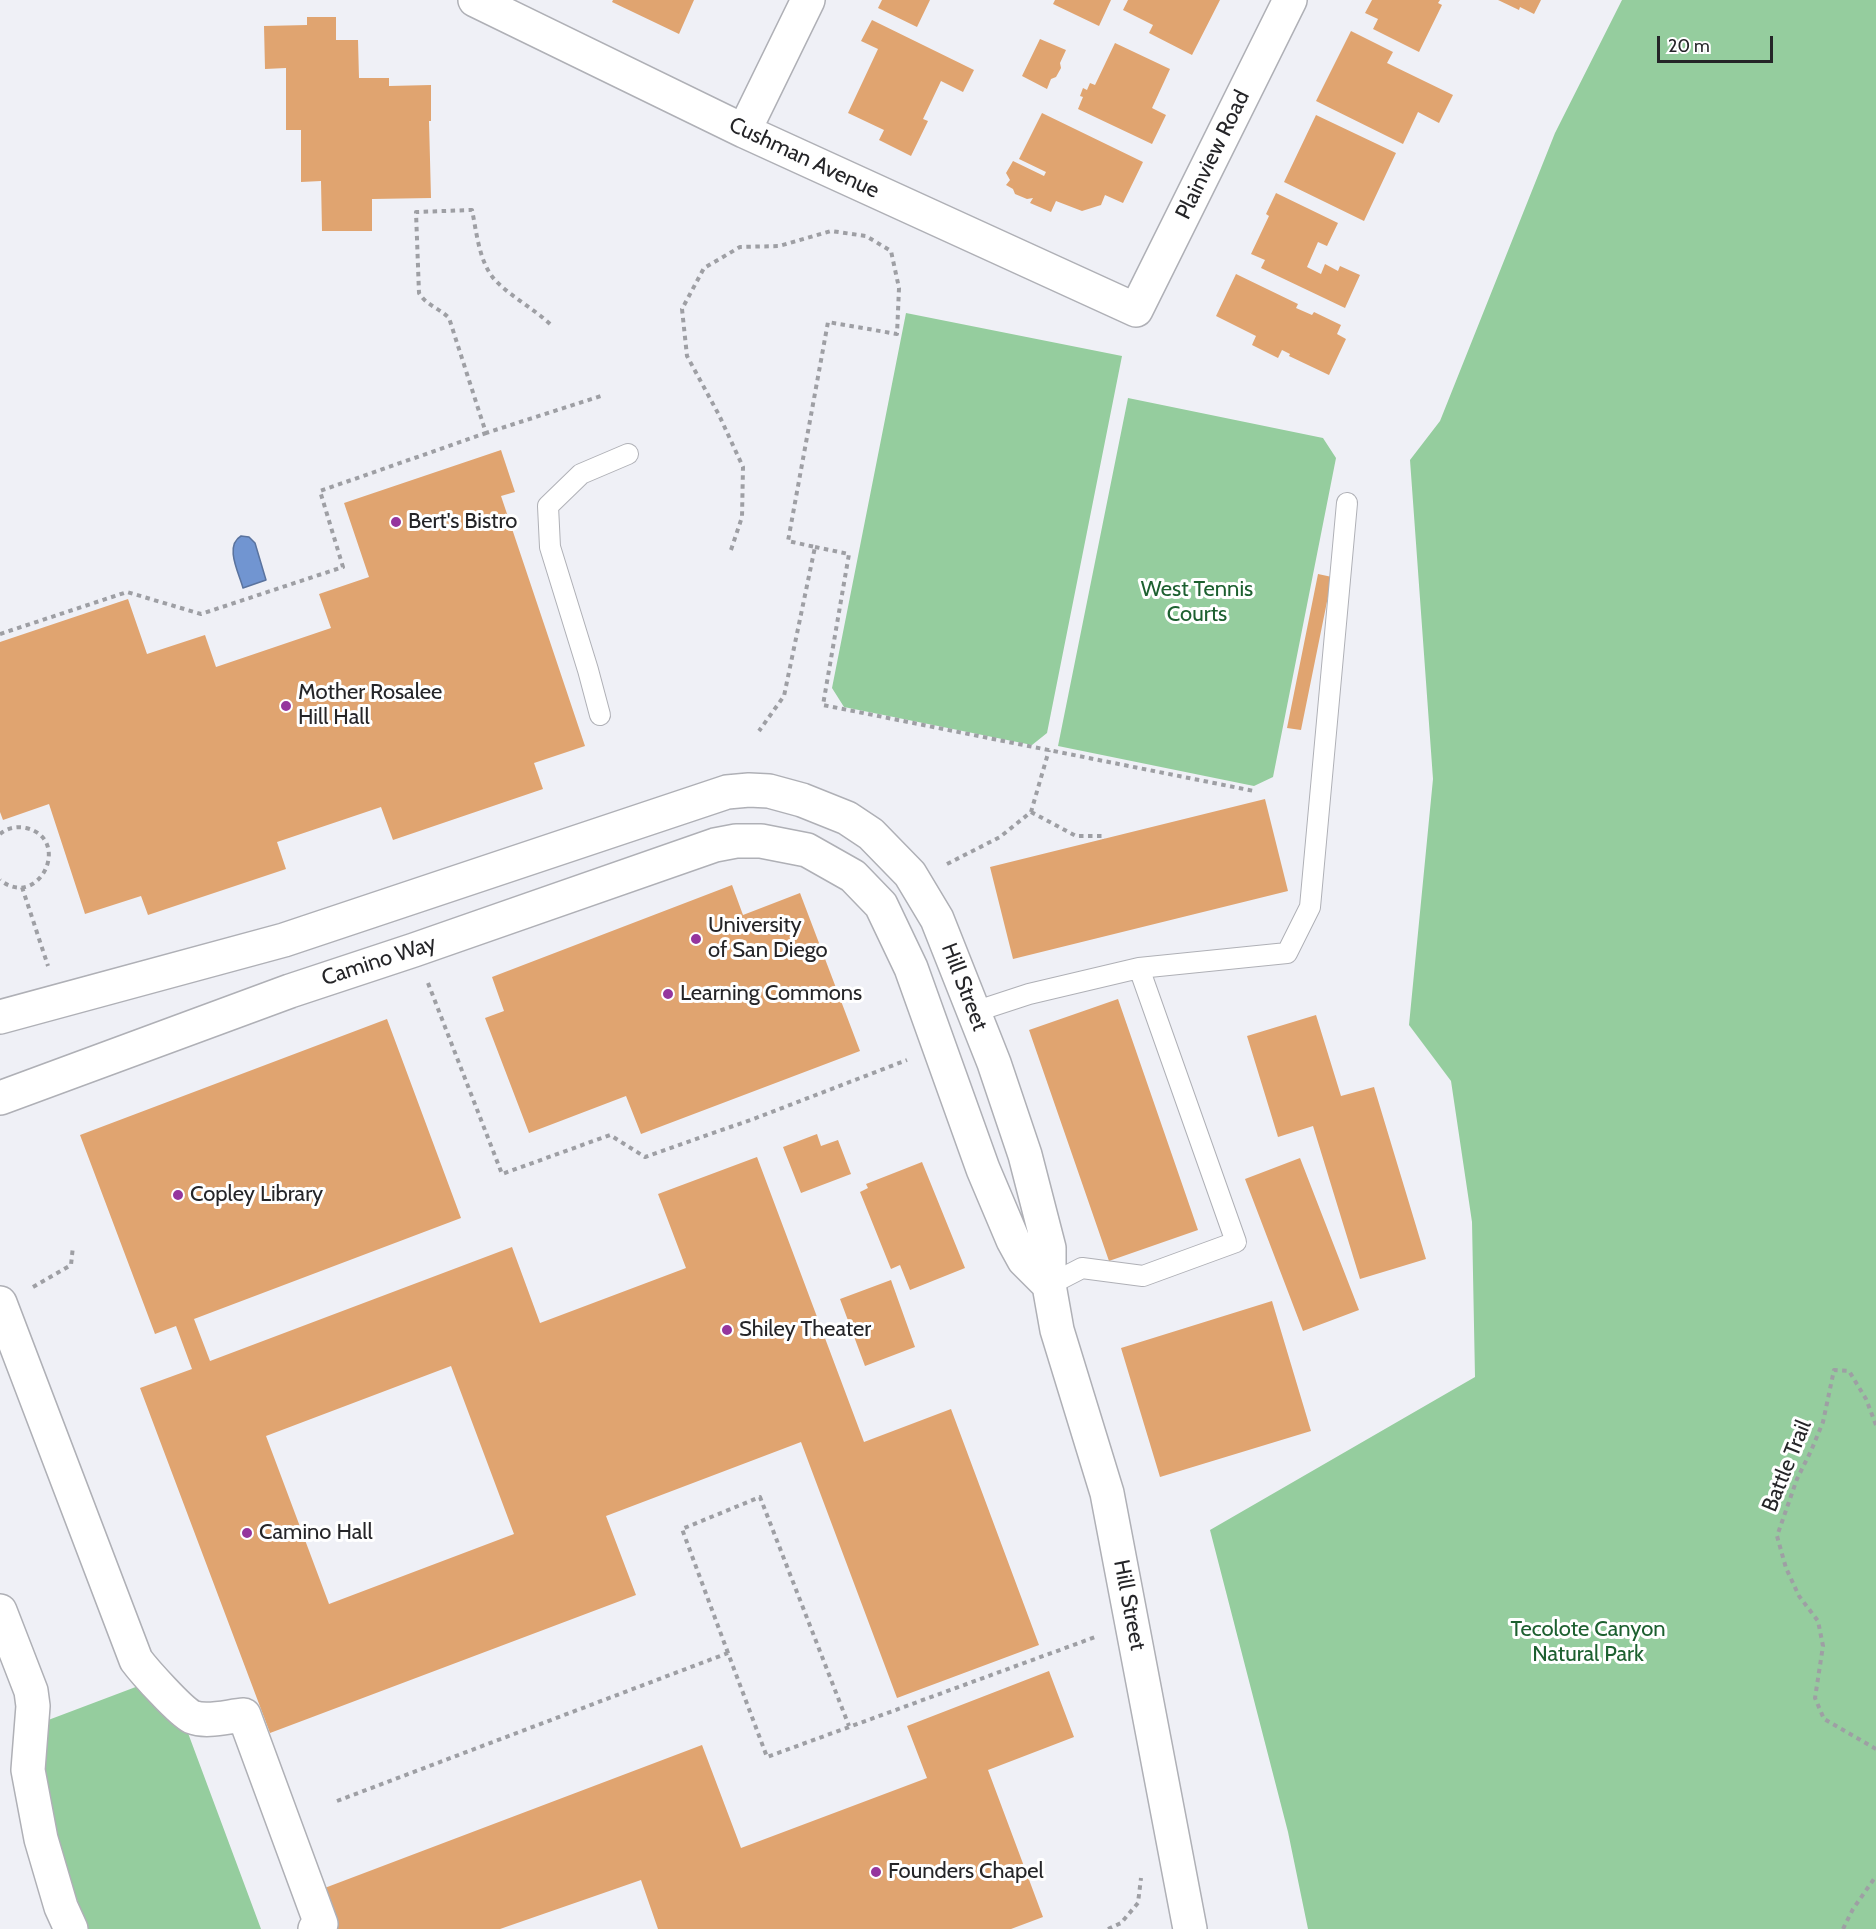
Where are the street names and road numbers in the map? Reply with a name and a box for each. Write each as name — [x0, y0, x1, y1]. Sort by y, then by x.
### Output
street label: Plainview Road — [1170, 86, 1256, 224]
street label: Cushman Avenue — [725, 112, 883, 204]
street label: Camino Way — [319, 930, 439, 992]
street label: Hill Street — [935, 939, 993, 1035]
street label: Battle Trail — [1757, 1416, 1817, 1516]
street label: Hill Street — [1107, 1557, 1151, 1653]

